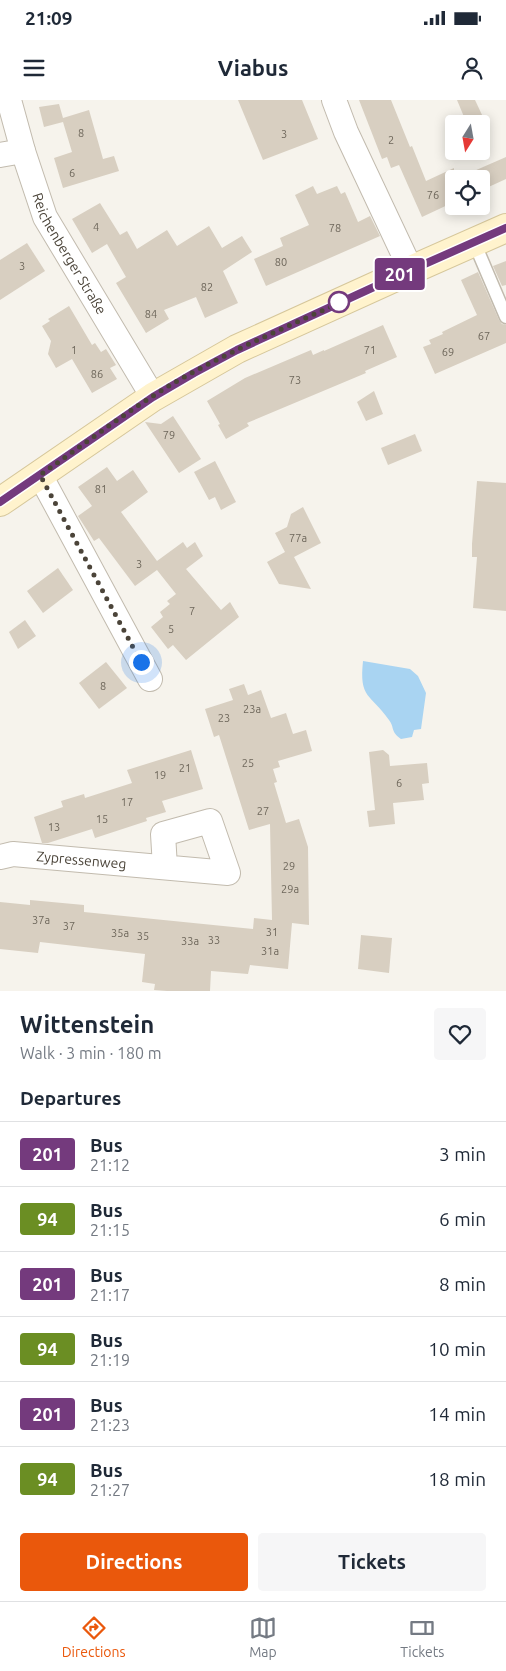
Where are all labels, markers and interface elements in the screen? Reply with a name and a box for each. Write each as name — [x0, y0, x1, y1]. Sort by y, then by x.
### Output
text: 21:09 — [25, 7, 73, 29]
icon: menu — [20, 54, 48, 82]
icon: person — [458, 54, 486, 82]
text: Viabus — [218, 55, 288, 80]
north arrow — [445, 115, 490, 160]
map controls — [445, 115, 490, 215]
house number: 8 — [78, 127, 84, 139]
house number: 3 — [281, 128, 287, 140]
house number: 2 — [388, 134, 394, 146]
house number: 6 — [69, 167, 75, 179]
button: locate — [445, 170, 490, 215]
house number: 76 — [427, 189, 439, 201]
street label: Reichenberger Straße — [29, 191, 110, 317]
house number: 4 — [93, 221, 99, 233]
house number: 78 — [329, 222, 341, 234]
house number: 80 — [275, 256, 287, 268]
line badge: 201 — [371, 258, 429, 290]
house number: 3 — [19, 260, 25, 272]
text: 201 — [385, 264, 415, 284]
house number: 82 — [201, 281, 213, 293]
unlabelled marker — [328, 291, 350, 313]
house number: 84 — [145, 308, 157, 320]
house number: 67 — [478, 330, 490, 342]
house number: 1 — [71, 344, 77, 356]
house number: 71 — [364, 344, 376, 356]
house number: 69 — [442, 346, 454, 358]
house number: 86 — [91, 368, 103, 380]
house number: 73 — [289, 374, 301, 386]
house number: 79 — [163, 429, 175, 441]
house number: 81 — [95, 483, 107, 495]
house number: 77a — [289, 532, 307, 544]
house number: 3 — [136, 558, 142, 570]
house number: 7 — [189, 605, 195, 617]
house number: 5 — [168, 623, 174, 635]
your location — [129, 650, 154, 675]
house number: 8 — [100, 680, 106, 692]
house number: 23a — [243, 703, 261, 715]
house number: 23 — [218, 712, 230, 724]
house number: 25 — [242, 757, 254, 769]
house number: 21 — [179, 762, 191, 774]
house number: 19 — [154, 769, 166, 781]
house number: 6 — [396, 777, 402, 789]
house number: 17 — [121, 796, 133, 808]
house number: 27 — [257, 805, 269, 817]
house number: 15 — [96, 813, 108, 825]
house number: 13 — [48, 821, 60, 833]
street label: Zypressenweg — [36, 848, 127, 872]
house number: 29 — [283, 860, 295, 872]
house number: 29a — [281, 883, 299, 895]
house number: 37a — [32, 914, 50, 926]
house number: 37 — [63, 920, 75, 932]
house number: 31 — [266, 926, 278, 938]
house number: 35a — [111, 927, 129, 939]
house number: 35 — [137, 930, 149, 942]
house number: 33 — [208, 934, 220, 946]
house number: 33a — [181, 935, 199, 947]
house number: 31a — [261, 945, 279, 957]
button: heart — [434, 1008, 486, 1060]
text: Wittenstein — [20, 1011, 154, 1038]
text: Walk · 3 min · 180 m — [20, 1044, 162, 1062]
text: Departures — [20, 1087, 121, 1109]
text: Bus — [90, 1134, 123, 1156]
text: 3 min — [439, 1143, 486, 1165]
text: 201 — [32, 1144, 63, 1164]
text: 21:12 — [90, 1156, 130, 1174]
text: Bus — [90, 1199, 123, 1221]
text: 6 min — [439, 1208, 486, 1230]
text: 94 — [37, 1209, 58, 1229]
text: 21:15 — [90, 1221, 130, 1239]
text: Bus — [90, 1264, 123, 1286]
text: 8 min — [439, 1273, 486, 1295]
text: 201 — [32, 1274, 63, 1294]
text: 21:17 — [90, 1286, 130, 1304]
text: Bus — [90, 1329, 123, 1351]
text: 10 min — [428, 1338, 486, 1360]
text: 94 — [37, 1339, 58, 1359]
text: 21:19 — [90, 1351, 130, 1369]
text: Bus — [90, 1394, 123, 1416]
text: 14 min — [428, 1403, 486, 1425]
text: 201 — [32, 1404, 63, 1424]
text: 21:23 — [90, 1416, 130, 1434]
text: Bus — [90, 1459, 123, 1481]
text: 18 min — [428, 1468, 486, 1490]
text: 94 — [37, 1469, 58, 1489]
text: 21:27 — [90, 1481, 130, 1499]
button: Directions — [20, 1533, 248, 1591]
button: Tickets — [258, 1533, 486, 1591]
tab: Directions — [62, 1614, 126, 1660]
tab: Map — [249, 1614, 277, 1660]
tab: Tickets — [400, 1614, 444, 1660]

